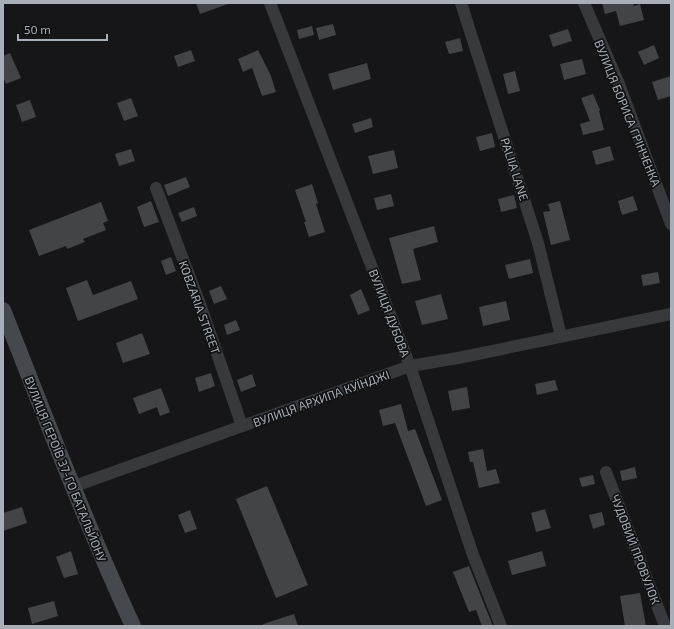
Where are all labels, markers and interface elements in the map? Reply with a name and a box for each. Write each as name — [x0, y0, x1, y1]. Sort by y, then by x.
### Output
scale bar — [18, 16, 107, 42]
text: 50 m — [24, 22, 51, 36]
street label: ВУЛИЦЯ БОРИСА ГРІНЧЕНКА — [592, 38, 664, 189]
street label: PALIIA LANE — [498, 136, 532, 202]
street label: KOBZARIA STREET — [177, 258, 223, 356]
street label: ВУЛИЦЯ ДУБОВА — [367, 267, 413, 360]
street label: ВУЛИЦЯ АРХИПА КУЇНДЖІ — [251, 367, 391, 429]
street label: ВУЛИЦЯ ГЕРОЇВ 37-ГО БАТАЛЬЙОНУ — [22, 374, 110, 564]
street label: ЧУДОВИЙ ПРОВУЛОК — [609, 492, 663, 606]

